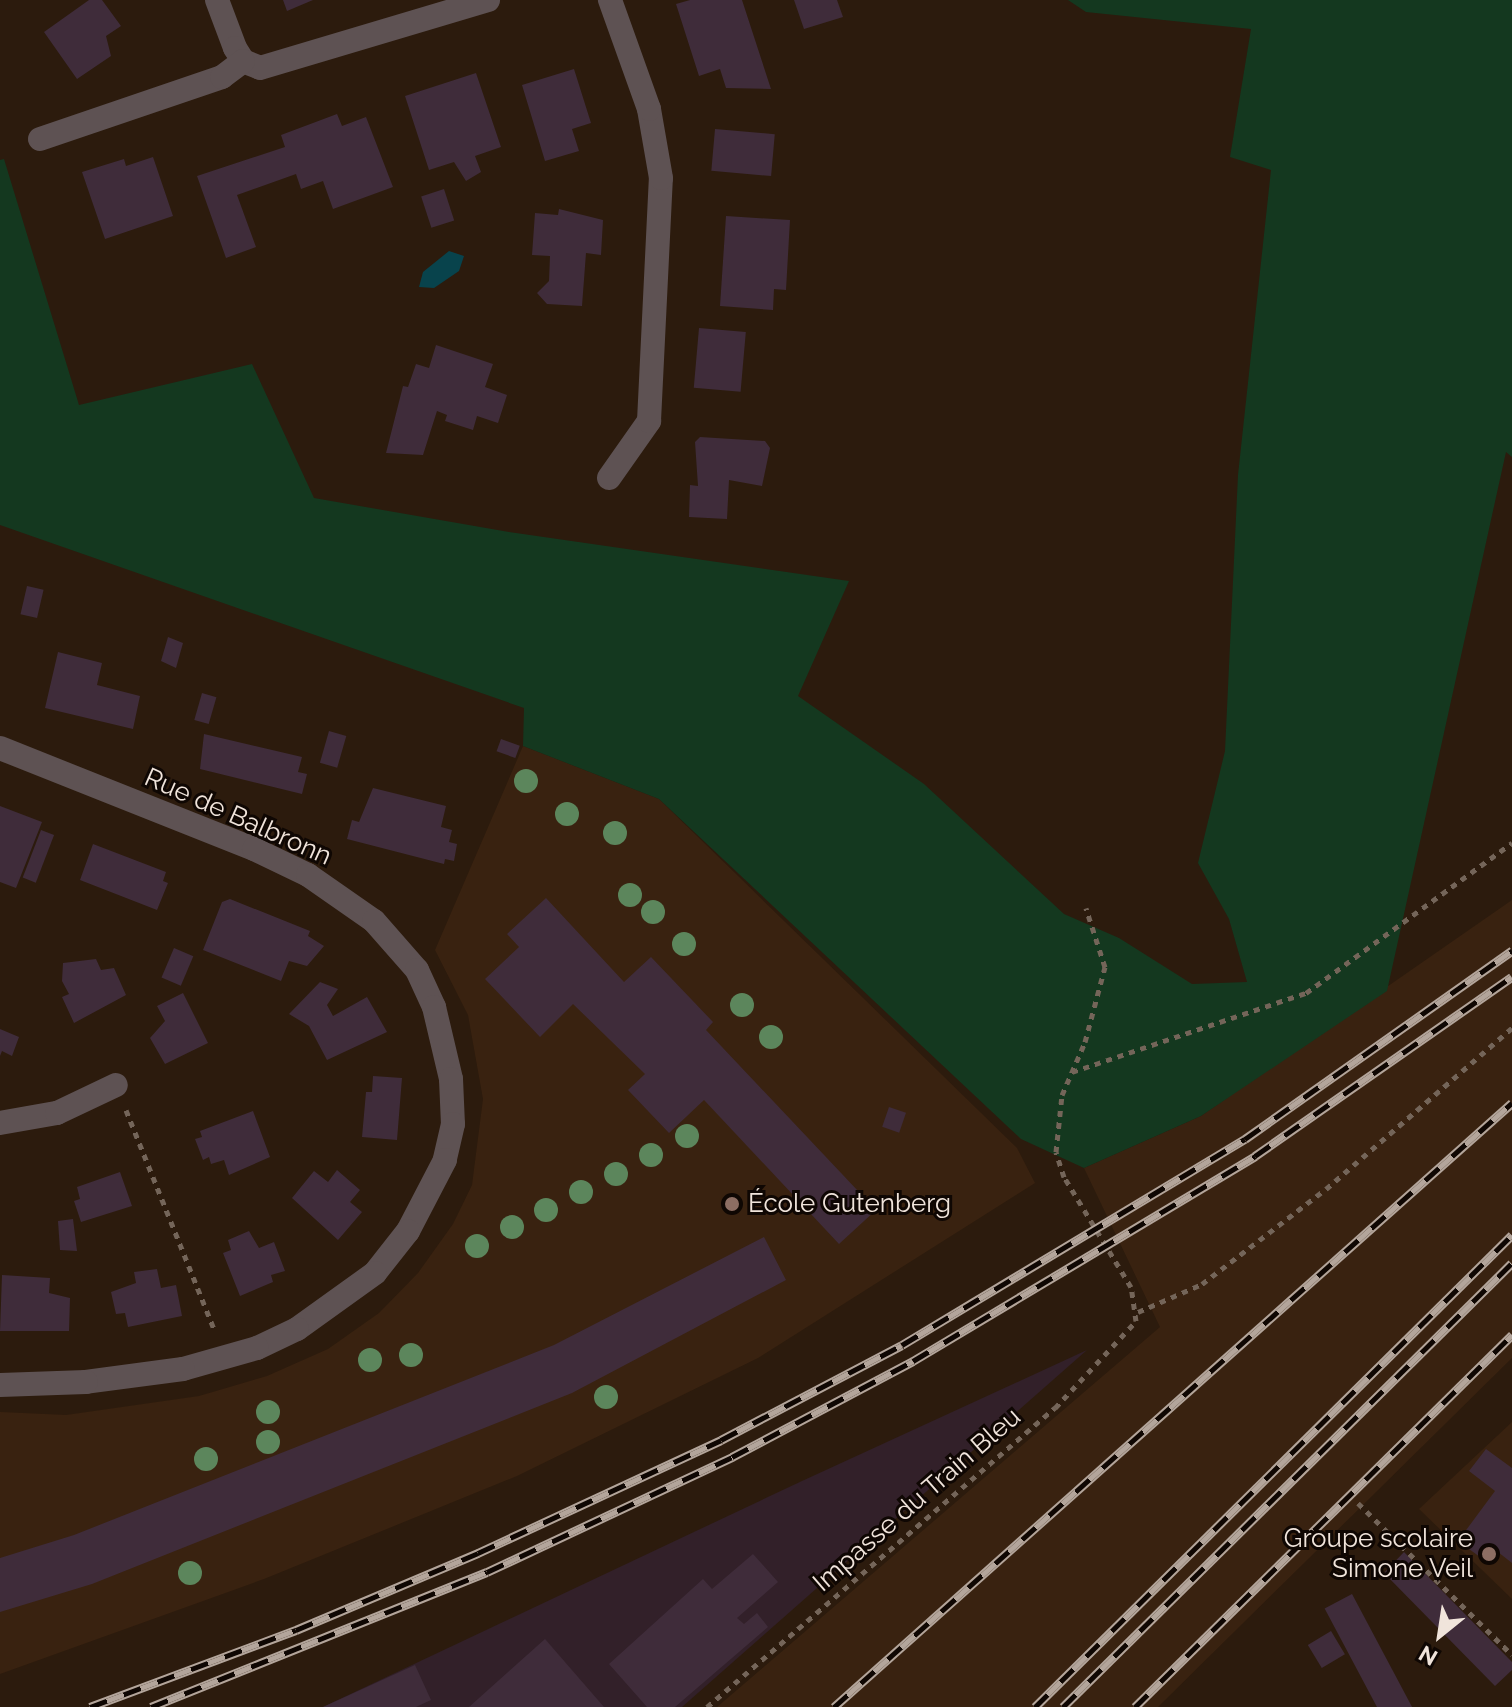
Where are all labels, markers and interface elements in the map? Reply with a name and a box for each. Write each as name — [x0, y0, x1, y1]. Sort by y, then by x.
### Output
street label: Rue de Balbronn — [140, 762, 336, 872]
place label: École Gutenberg — [748, 1188, 951, 1220]
marker: École Gutenberg — [723, 1195, 741, 1213]
street label: Impasse du Train Bleu — [807, 1401, 1027, 1599]
place label: Groupe scolaire Simone Veil — [1284, 1523, 1473, 1584]
marker: Groupe scolaire Simone Veil — [1480, 1545, 1498, 1563]
north arrow — [1400, 1595, 1480, 1675]
text: N — [1414, 1640, 1442, 1671]

